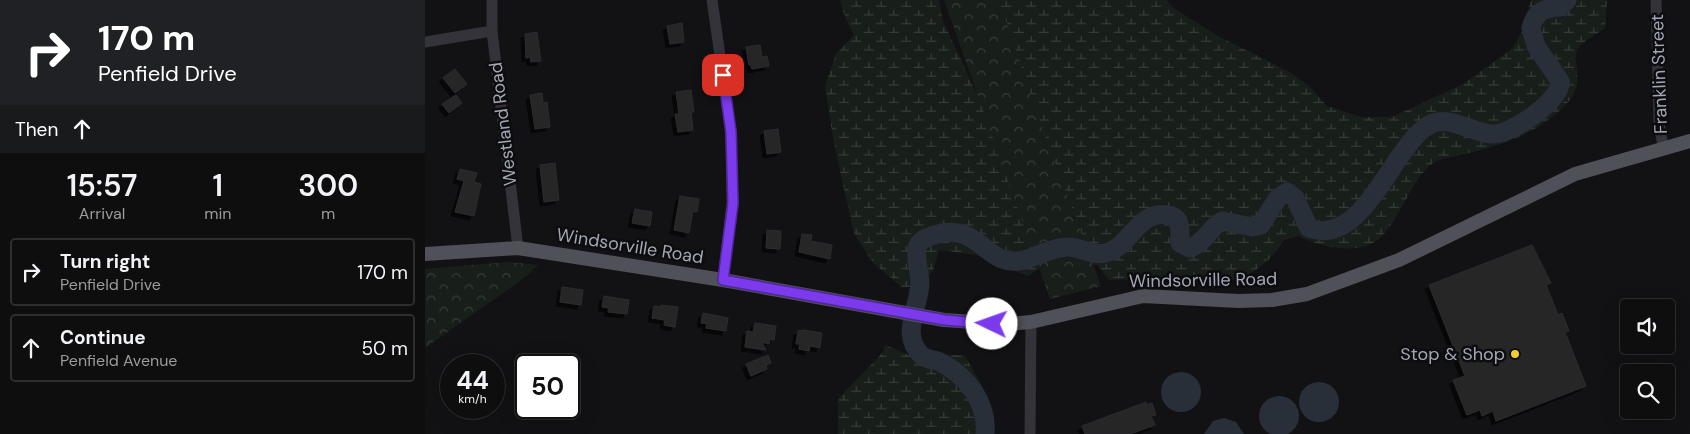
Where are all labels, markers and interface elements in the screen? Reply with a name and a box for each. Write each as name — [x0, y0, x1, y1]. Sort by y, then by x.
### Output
street label: Franklin Street — [1645, 14, 1673, 134]
text: 170 m — [98, 15, 195, 61]
icon: right — [15, 20, 80, 85]
pin — [702, 54, 744, 96]
text: Penfield Drive — [98, 59, 237, 88]
street label: Westland Road — [484, 61, 522, 187]
icon: arrive — [709, 61, 737, 89]
icon: ahead — [68, 115, 96, 143]
text: Then — [15, 117, 58, 142]
text: 15:57 — [67, 166, 137, 205]
text: 1 — [213, 166, 223, 205]
text: 300 — [298, 166, 358, 205]
text: Arrival — [79, 203, 125, 224]
text: min — [204, 203, 231, 224]
text: m — [321, 203, 335, 224]
street label: Windsorville Road — [555, 223, 705, 269]
text: Turn right — [60, 249, 150, 274]
icon: right — [17, 258, 45, 286]
text: 170 m — [357, 260, 408, 285]
street label: Windsorville Road — [1129, 267, 1277, 293]
text: Penfield Drive — [60, 274, 161, 295]
position arrow — [965, 297, 1017, 349]
map controls — [1620, 299, 1675, 419]
button: sound — [1620, 299, 1675, 354]
text: Continue — [60, 325, 146, 350]
icon: ahead — [17, 334, 45, 362]
text: 50 m — [361, 336, 408, 361]
place label: Stop & Shop — [1400, 342, 1505, 366]
marker: Stop & Shop — [1509, 348, 1521, 360]
text: Penfield Avenue — [60, 350, 177, 371]
speed limit sign: 50 — [515, 354, 580, 419]
text: 44 — [456, 364, 489, 397]
button: search — [1620, 364, 1675, 419]
text: km/h — [458, 391, 487, 407]

